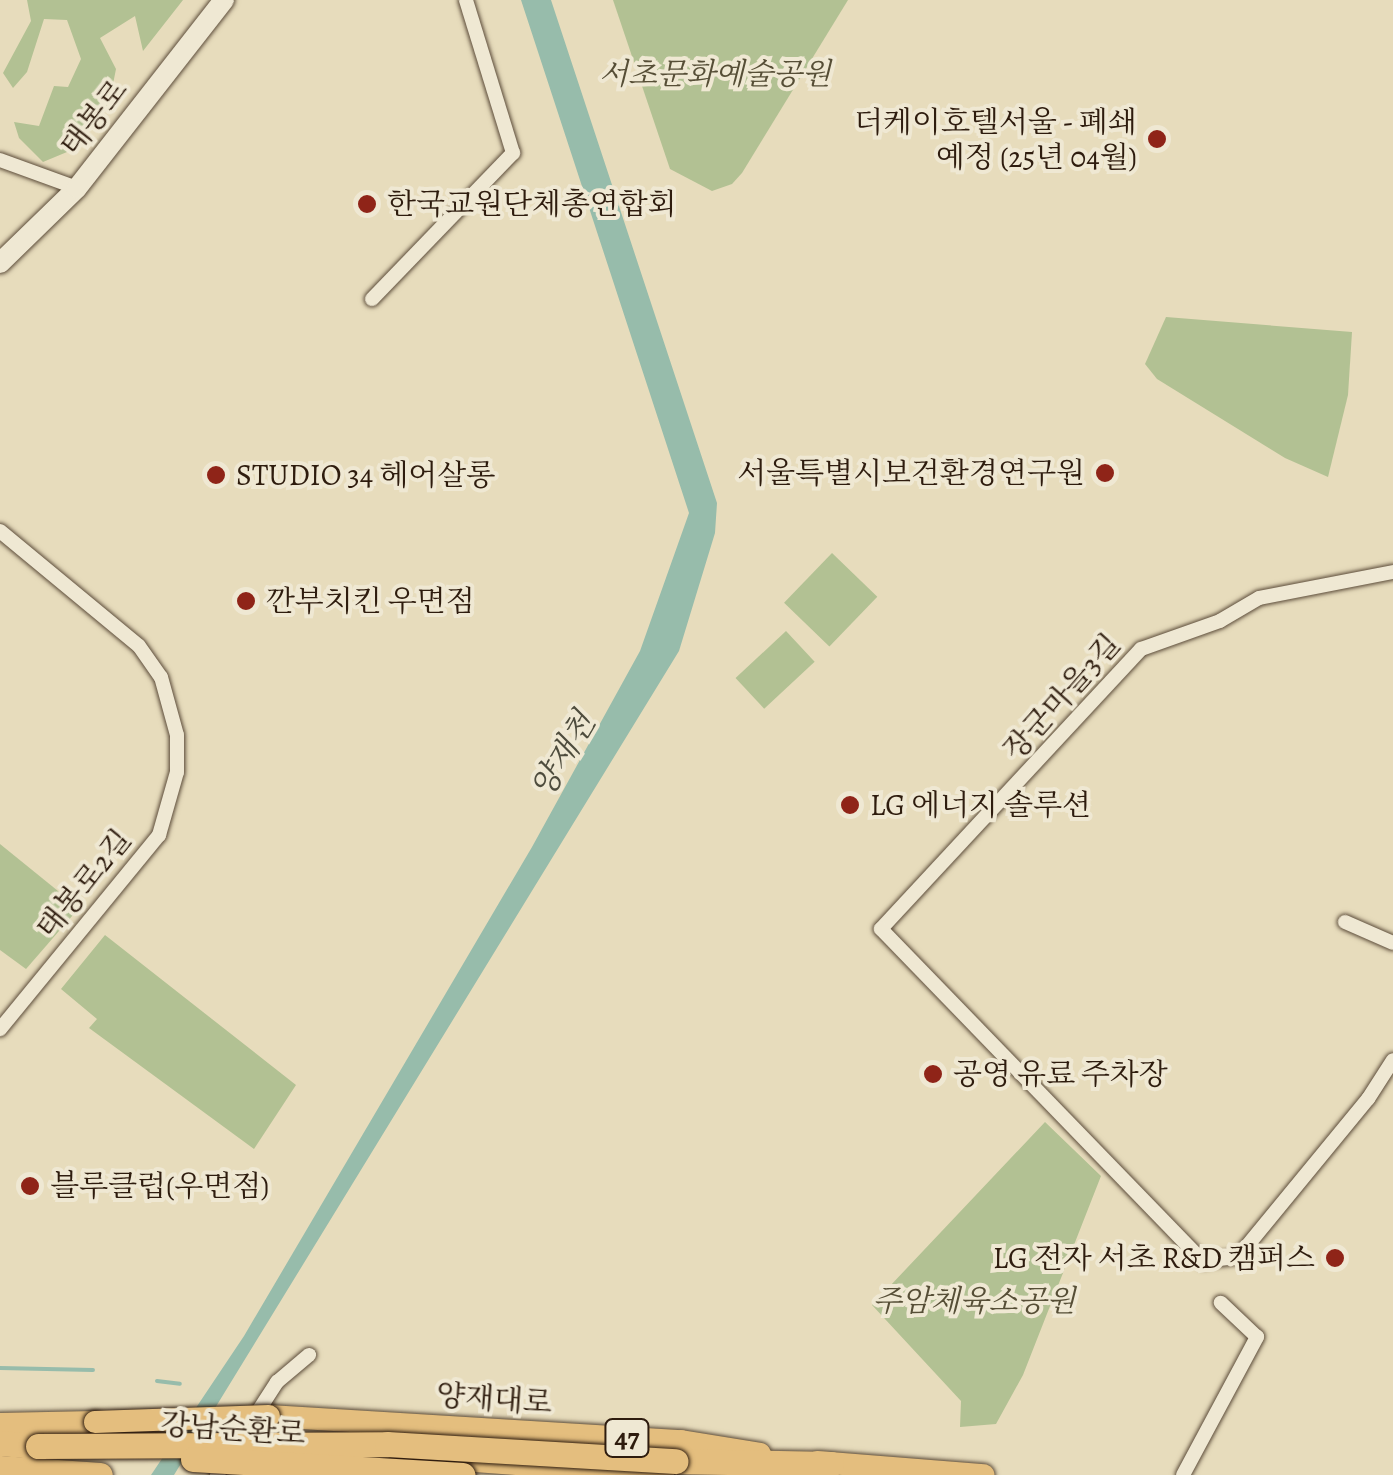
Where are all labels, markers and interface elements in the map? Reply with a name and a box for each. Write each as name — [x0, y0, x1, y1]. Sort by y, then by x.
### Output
park label: 서초문화예술공원 — [599, 56, 831, 92]
street label: 태봉로 — [53, 73, 135, 163]
place label: 더케이호텔서울 - 폐쇄 예정 (25년 04월) — [853, 104, 1137, 174]
marker: 더케이호텔서울 - 폐쇄 예정 (25년 04월) — [1146, 128, 1168, 150]
place label: 한국교원단체총연합회 — [387, 186, 677, 222]
marker: 한국교원단체총연합회 — [356, 193, 378, 215]
place label: 서울특별시보건환경연구원 — [737, 455, 1085, 491]
place label: STUDIO 34 헤어살롱 — [236, 457, 495, 493]
marker: 서울특별시보건환경연구원 — [1094, 462, 1116, 484]
marker: STUDIO 34 헤어살롱 — [205, 464, 227, 486]
place label: 깐부치킨 우면점 — [266, 583, 475, 619]
marker: 깐부치킨 우면점 — [235, 590, 257, 612]
street label: 장군마을3길 — [996, 626, 1128, 768]
water label: 양재천 — [523, 705, 603, 805]
place label: LG 에너지 솔루션 — [870, 787, 1091, 823]
marker: LG 에너지 솔루션 — [839, 794, 861, 816]
street label: 태봉로2길 — [29, 822, 139, 946]
place label: 공영 유료 주차장 — [953, 1056, 1168, 1092]
marker: 공영 유료 주차장 — [922, 1063, 944, 1085]
place label: 블루클럽(우면점) — [50, 1168, 269, 1204]
marker: 블루클럽(우면점) — [19, 1175, 41, 1197]
place label: LG 전자 서초 R&D 캠퍼스 — [993, 1240, 1315, 1276]
marker: LG 전자 서초 R&D 캠퍼스 — [1324, 1247, 1346, 1269]
park label: 주암체육소공원 — [873, 1283, 1075, 1319]
street label: 양재대로 — [435, 1377, 553, 1421]
street label: 강남순환로 — [159, 1406, 307, 1452]
road number: 47 — [602, 1415, 652, 1461]

